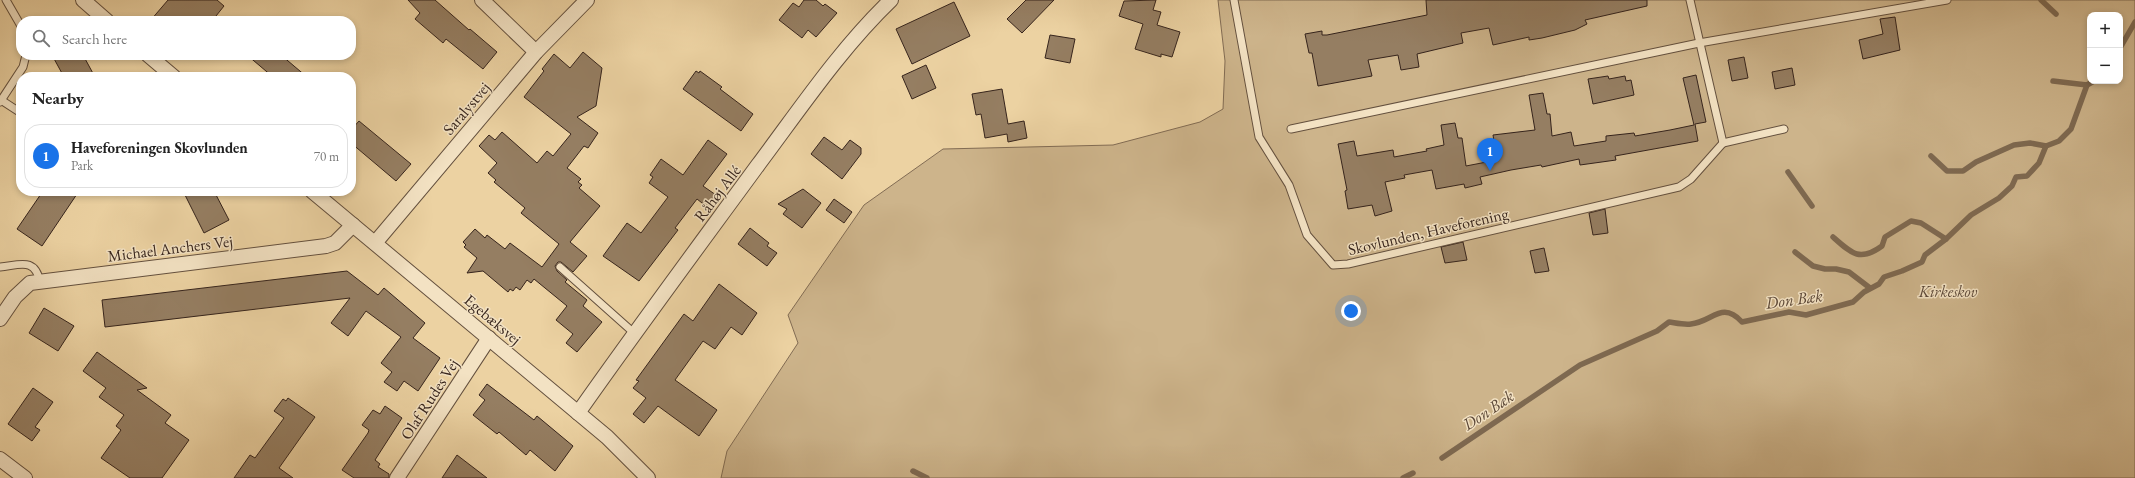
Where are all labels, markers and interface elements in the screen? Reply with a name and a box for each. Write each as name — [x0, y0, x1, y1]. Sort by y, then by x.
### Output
map controls — [2087, 12, 2123, 84]
button: + — [2087, 12, 2123, 48]
search box — [16, 16, 356, 60]
icon: search — [30, 27, 52, 49]
text: Search here — [62, 29, 127, 48]
button: − — [2087, 48, 2123, 84]
street label: Saralystvej — [438, 77, 495, 139]
text: Nearby — [32, 87, 84, 109]
text: Haveforeningen Skovlunden — [71, 138, 248, 157]
pin: 1 — [1477, 138, 1503, 171]
text: 1 — [43, 148, 49, 165]
text: 70 m — [314, 148, 339, 165]
text: Park — [71, 157, 93, 174]
street label: Råhøj Allé — [689, 161, 746, 226]
street label: Skovlunden, Haveforening — [1346, 203, 1511, 260]
street label: Michael Anchers Vej — [106, 230, 234, 267]
park label: Kirkeskov — [1918, 281, 1978, 302]
water label: Don Bæk — [1763, 284, 1824, 314]
street label: Egebæksvej — [460, 289, 526, 349]
your location — [1341, 301, 1361, 321]
street label: Olaf Rudes Vej — [395, 355, 463, 444]
water label: Don Bæk — [1457, 385, 1518, 436]

